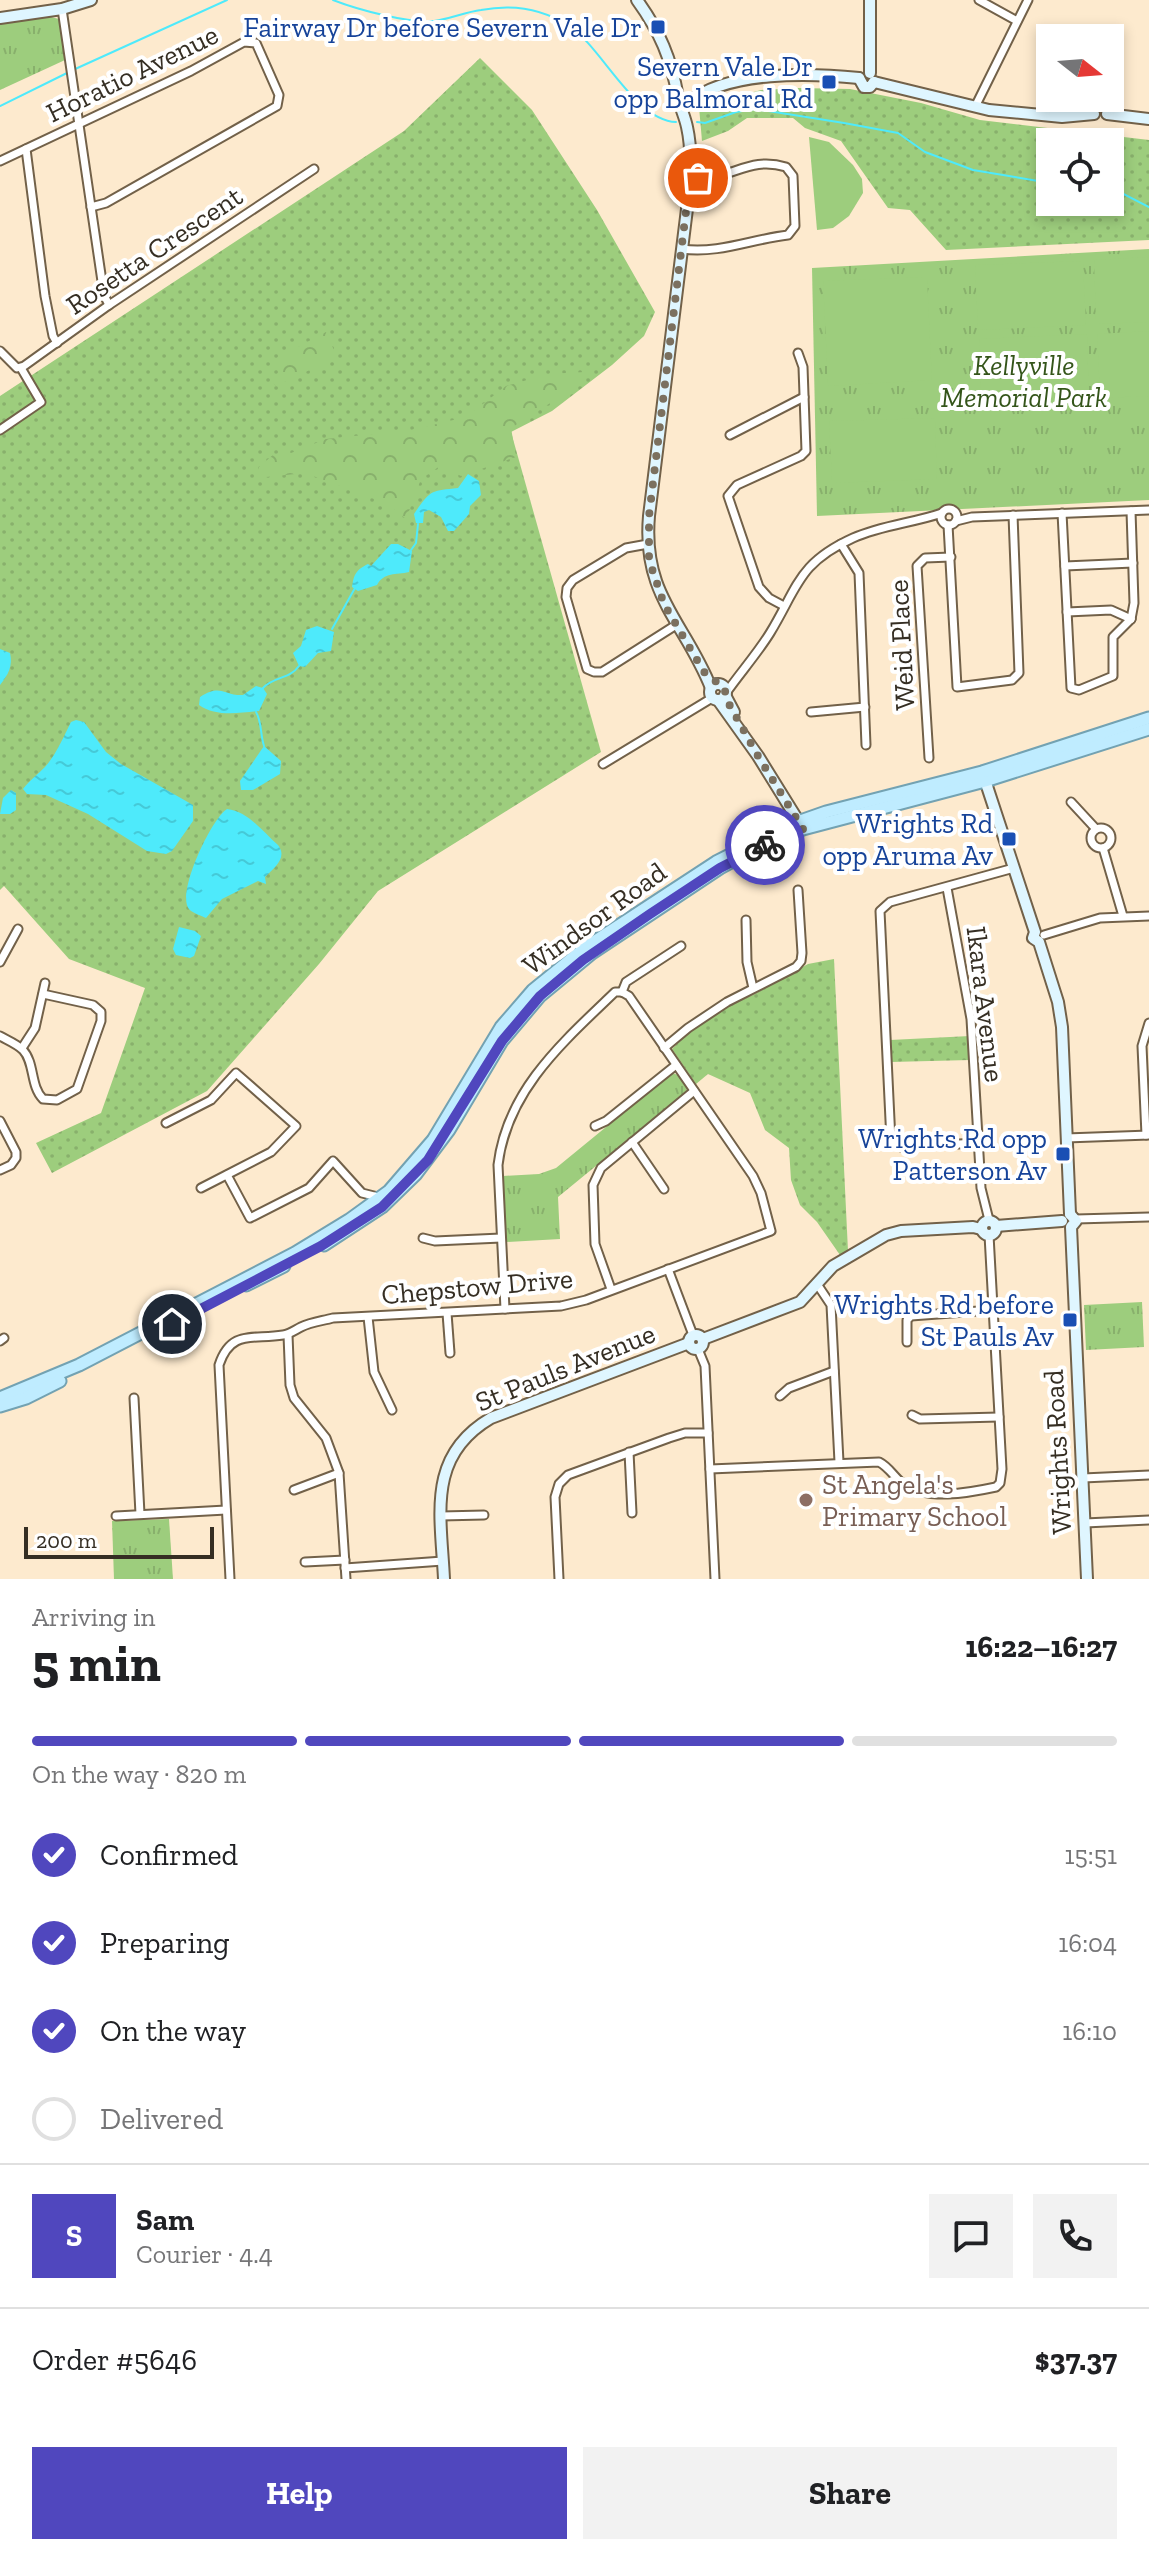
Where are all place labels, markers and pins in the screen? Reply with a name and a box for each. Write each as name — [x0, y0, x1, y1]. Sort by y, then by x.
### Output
place label: Fairway Dr before Severn Vale Dr — [243, 11, 642, 44]
marker: Fairway Dr before Severn Vale Dr — [649, 18, 667, 36]
place label: Severn Vale Dr opp Balmoral Rd — [614, 50, 813, 115]
marker: Severn Vale Dr opp Balmoral Rd — [820, 73, 838, 91]
pin — [664, 144, 732, 212]
place label: Wrights Rd opp Aruma Av — [822, 807, 993, 872]
marker: Wrights Rd opp Aruma Av — [1000, 830, 1018, 848]
place label: Wrights Rd opp Patterson Av — [858, 1122, 1047, 1187]
marker: Wrights Rd opp Patterson Av — [1054, 1145, 1072, 1163]
place label: Wrights Rd before St Pauls Av — [834, 1288, 1054, 1353]
pin — [138, 1290, 206, 1358]
marker: Wrights Rd before St Pauls Av — [1061, 1311, 1079, 1329]
place label: St Angela's Primary School — [822, 1468, 1007, 1533]
marker: St Angela's Primary School — [797, 1491, 815, 1509]

